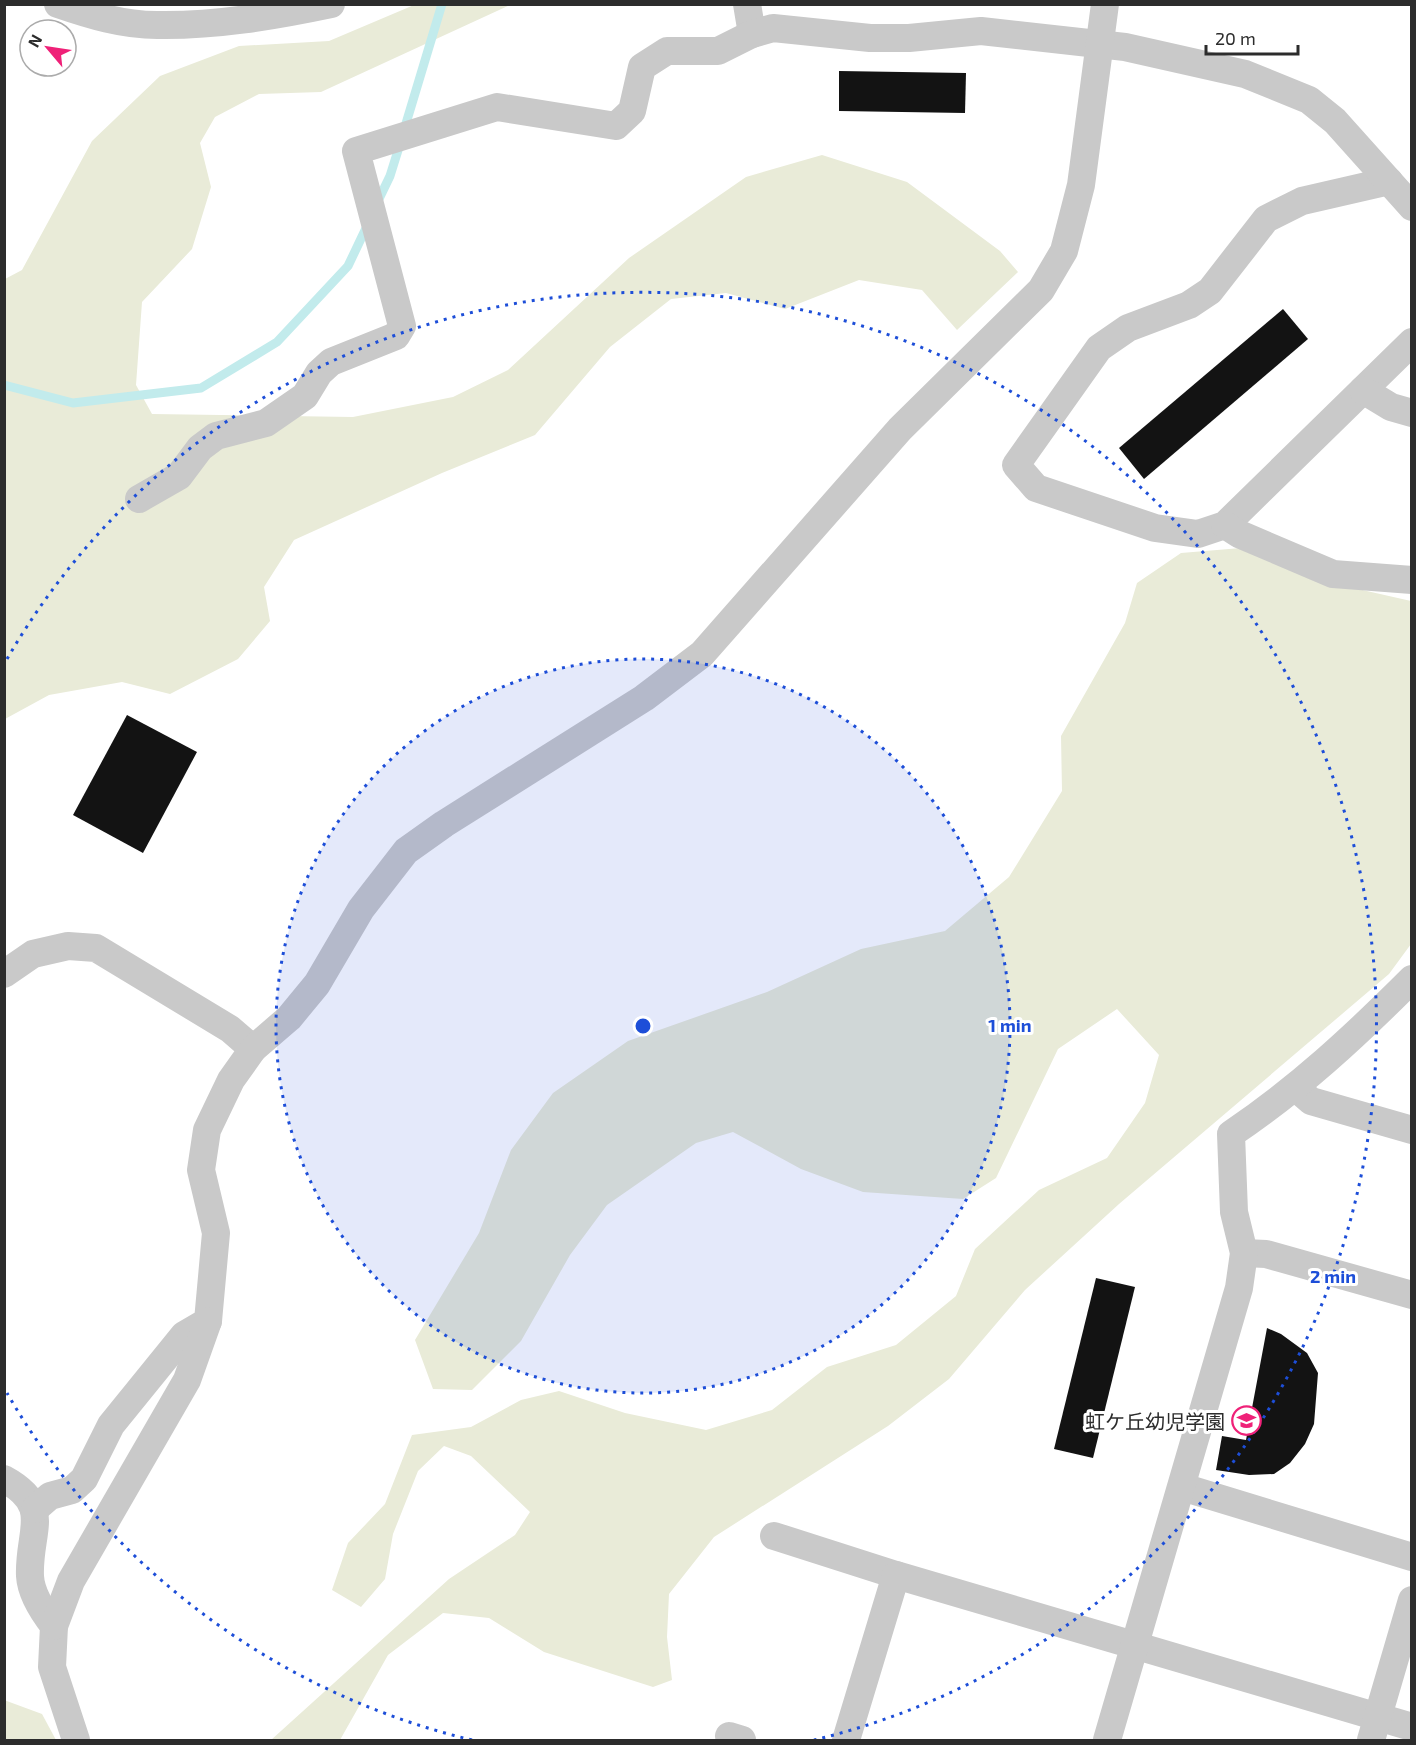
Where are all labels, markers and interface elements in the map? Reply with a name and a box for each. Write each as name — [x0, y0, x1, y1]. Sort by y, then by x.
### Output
north arrow — [18, 18, 78, 78]
scale bar — [1206, 18, 1298, 56]
text: 20 m — [1215, 27, 1256, 49]
text: N — [23, 31, 46, 50]
text: 1 min — [988, 1014, 1032, 1036]
centre of rings — [633, 1016, 653, 1036]
text: 2 min — [1310, 1265, 1356, 1287]
school or university icon: 虹ケ丘幼児学園 — [1230, 1405, 1262, 1437]
place label: 虹ケ丘幼児学園 — [1085, 1409, 1225, 1433]

